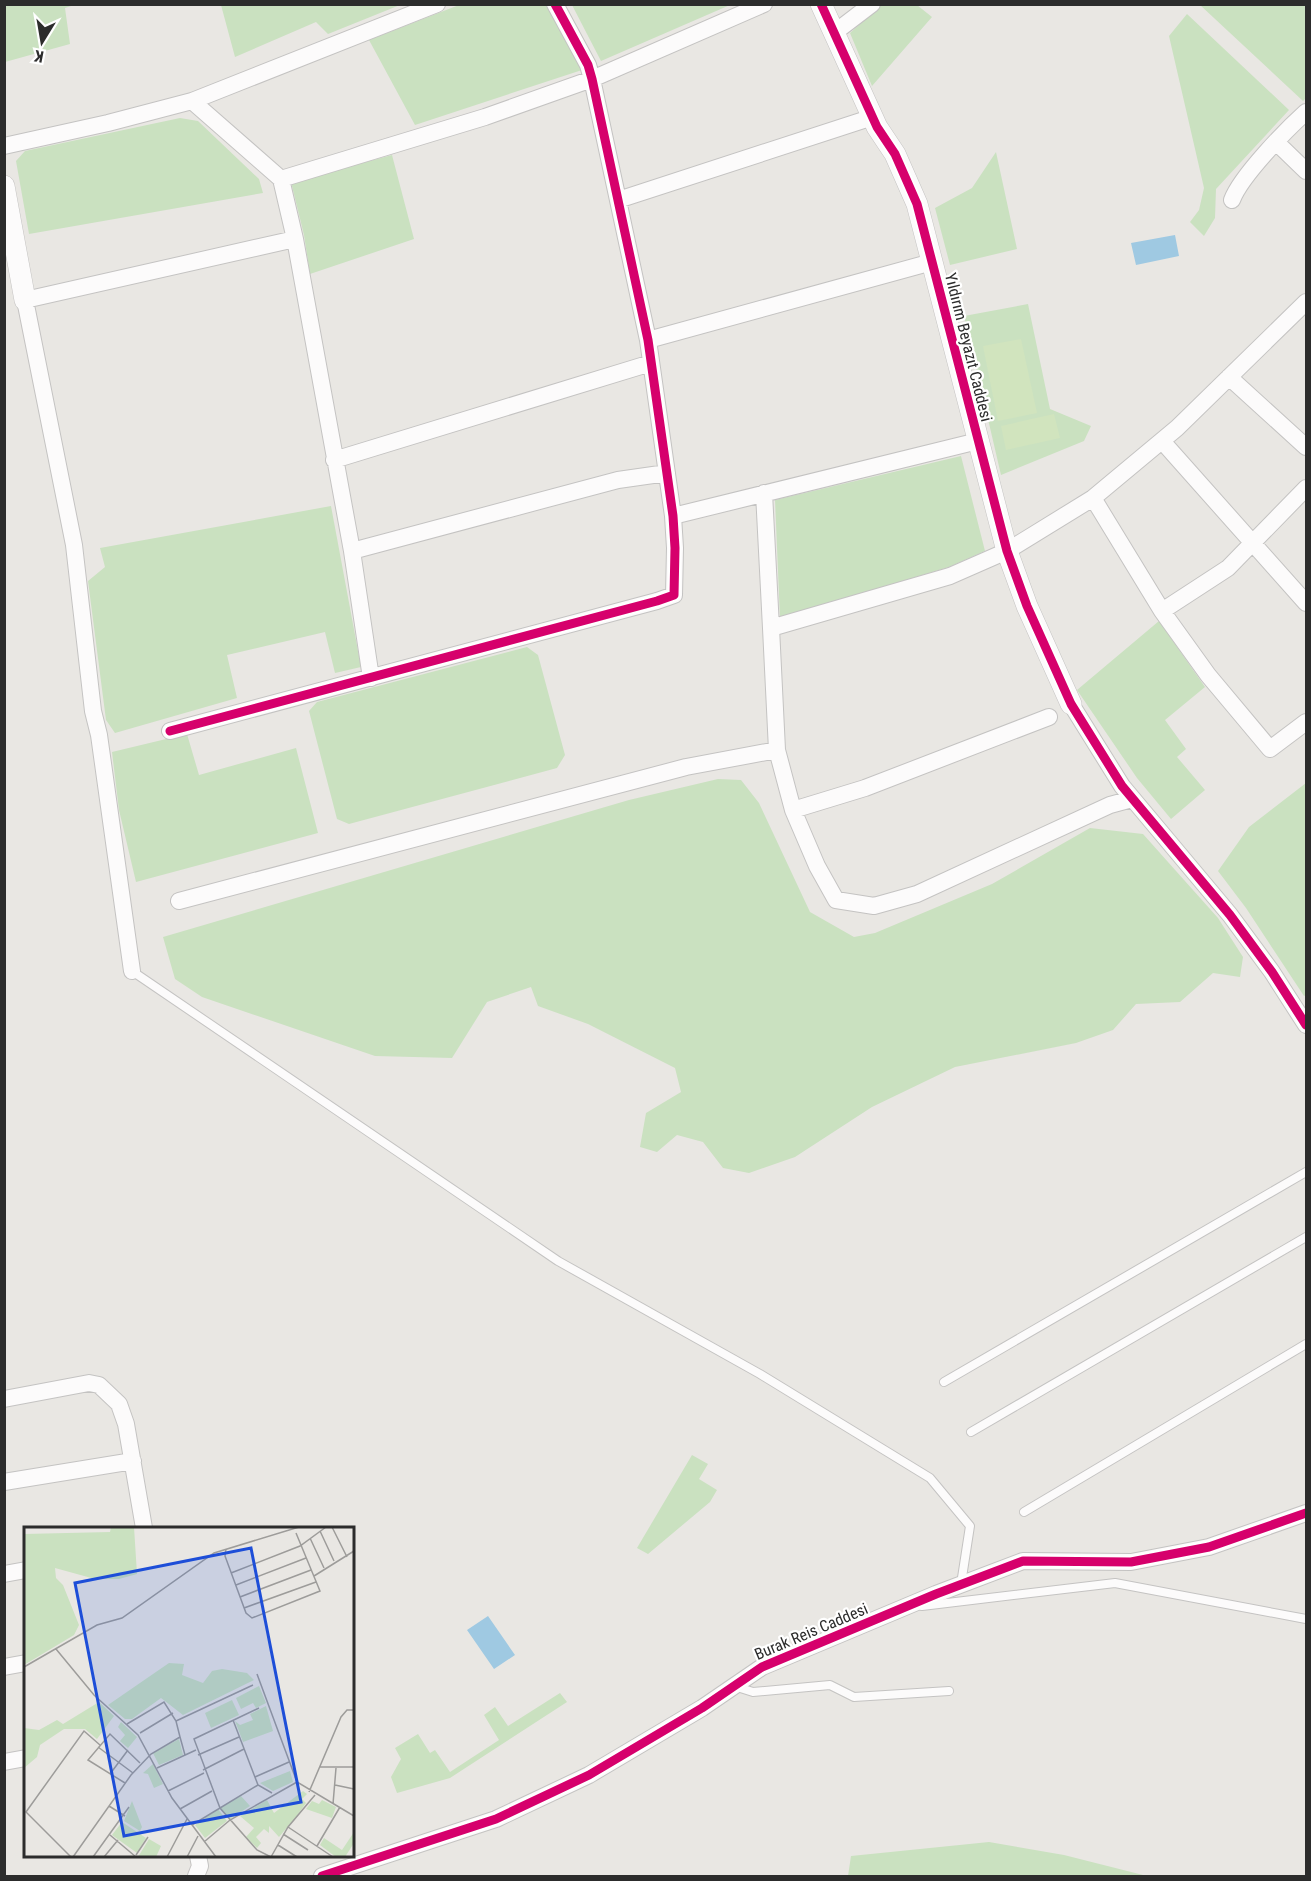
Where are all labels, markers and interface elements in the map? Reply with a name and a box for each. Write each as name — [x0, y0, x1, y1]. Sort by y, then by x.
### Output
north arrow — [12, 12, 72, 72]
text: K — [33, 46, 45, 66]
street label: Yıldırım Beyazıt Caddesi — [941, 271, 996, 423]
inset map — [24, 1527, 354, 1857]
street label: Burak Reis Caddesi — [752, 1599, 871, 1664]

